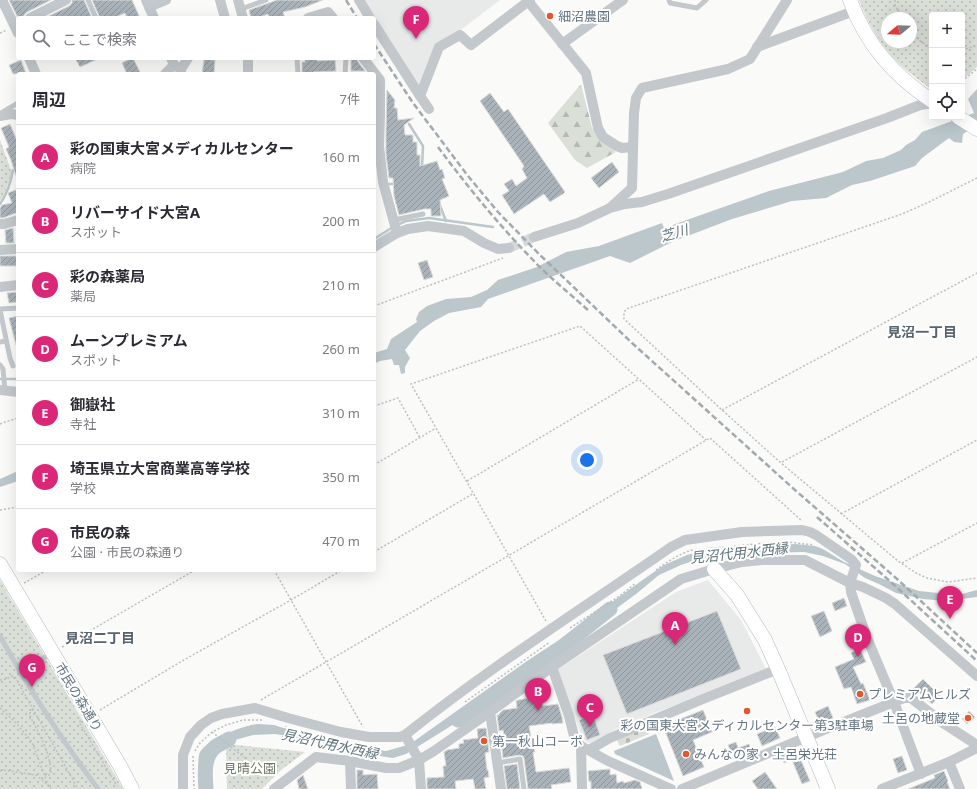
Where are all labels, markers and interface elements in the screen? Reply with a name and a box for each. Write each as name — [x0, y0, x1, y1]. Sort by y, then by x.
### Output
pin: F — [403, 6, 429, 39]
place label: 細沼農園 — [558, 7, 610, 25]
marker: 細沼農園 — [545, 11, 555, 21]
north arrow — [881, 12, 917, 48]
map controls — [929, 12, 965, 120]
button: + — [929, 12, 965, 48]
search box — [16, 16, 376, 60]
icon: search — [30, 27, 52, 49]
text: ここで検索 — [62, 29, 137, 49]
button: − — [929, 48, 965, 84]
button: locate — [929, 84, 965, 120]
text: 周辺 — [32, 88, 66, 111]
text: 7件 — [340, 90, 360, 108]
text: 彩の国東大宮メディカルセンター — [70, 138, 294, 158]
text: A — [41, 148, 50, 166]
text: 160 m — [322, 148, 360, 166]
text: 病院 — [70, 159, 96, 177]
text: リバーサイド大宮A — [70, 202, 200, 222]
text: B — [41, 212, 49, 230]
text: 200 m — [322, 212, 360, 230]
water label: 芝川 — [658, 219, 692, 246]
text: スポット — [70, 223, 122, 241]
text: 彩の森薬局 — [70, 266, 145, 286]
text: C — [41, 276, 49, 294]
text: 210 m — [322, 276, 360, 294]
text: 薬局 — [70, 287, 96, 305]
district label: 見沼一丁目 — [887, 322, 957, 341]
text: ムーンプレミアム — [70, 330, 188, 350]
text: D — [40, 340, 50, 358]
text: 260 m — [322, 340, 360, 358]
text: スポット — [70, 351, 122, 369]
text: 御嶽社 — [70, 394, 115, 414]
text: E — [41, 404, 49, 422]
text: 310 m — [322, 404, 360, 422]
text: 寺社 — [70, 415, 96, 433]
your location — [577, 450, 597, 470]
text: 埼玉県立大宮商業高等学校 — [70, 458, 250, 478]
text: F — [41, 468, 49, 486]
text: 350 m — [322, 468, 360, 486]
text: 学校 — [70, 479, 96, 497]
text: 市民の森 — [70, 522, 130, 542]
text: G — [40, 532, 50, 550]
text: 470 m — [322, 532, 360, 550]
water label: 見沼代用水西縁 — [689, 538, 791, 567]
text: 公園 · 市民の森通り — [70, 543, 184, 561]
pin: E — [937, 586, 963, 619]
pin: A — [662, 612, 688, 645]
pin: D — [845, 624, 871, 657]
district label: 見沼二丁目 — [65, 628, 135, 647]
pin: G — [19, 654, 45, 687]
street label: 市民の森通り — [51, 659, 107, 735]
pin: B — [525, 678, 551, 711]
place label: プレミアムヒルズ — [868, 685, 971, 703]
marker: プレミアムヒルズ — [855, 689, 865, 699]
pin: C — [577, 694, 603, 727]
marker: 彩の国東大宮メディカルセンター第3駐車場 — [742, 706, 752, 716]
place label: 土呂の地蔵堂 — [882, 709, 960, 727]
marker: 土呂の地蔵堂 — [963, 713, 973, 723]
place label: 彩の国東大宮メディカルセンター第3駐車場 — [620, 716, 874, 734]
water label: 見沼代用水西緑 — [280, 724, 382, 763]
place label: 第一秋山コーポ — [492, 732, 583, 750]
marker: 第一秋山コーポ — [479, 736, 489, 746]
place label: みんなの家・土呂栄光荘 — [694, 745, 837, 763]
marker: みんなの家・土呂栄光荘 — [681, 749, 691, 759]
park label: 見晴公園 — [224, 759, 276, 777]

